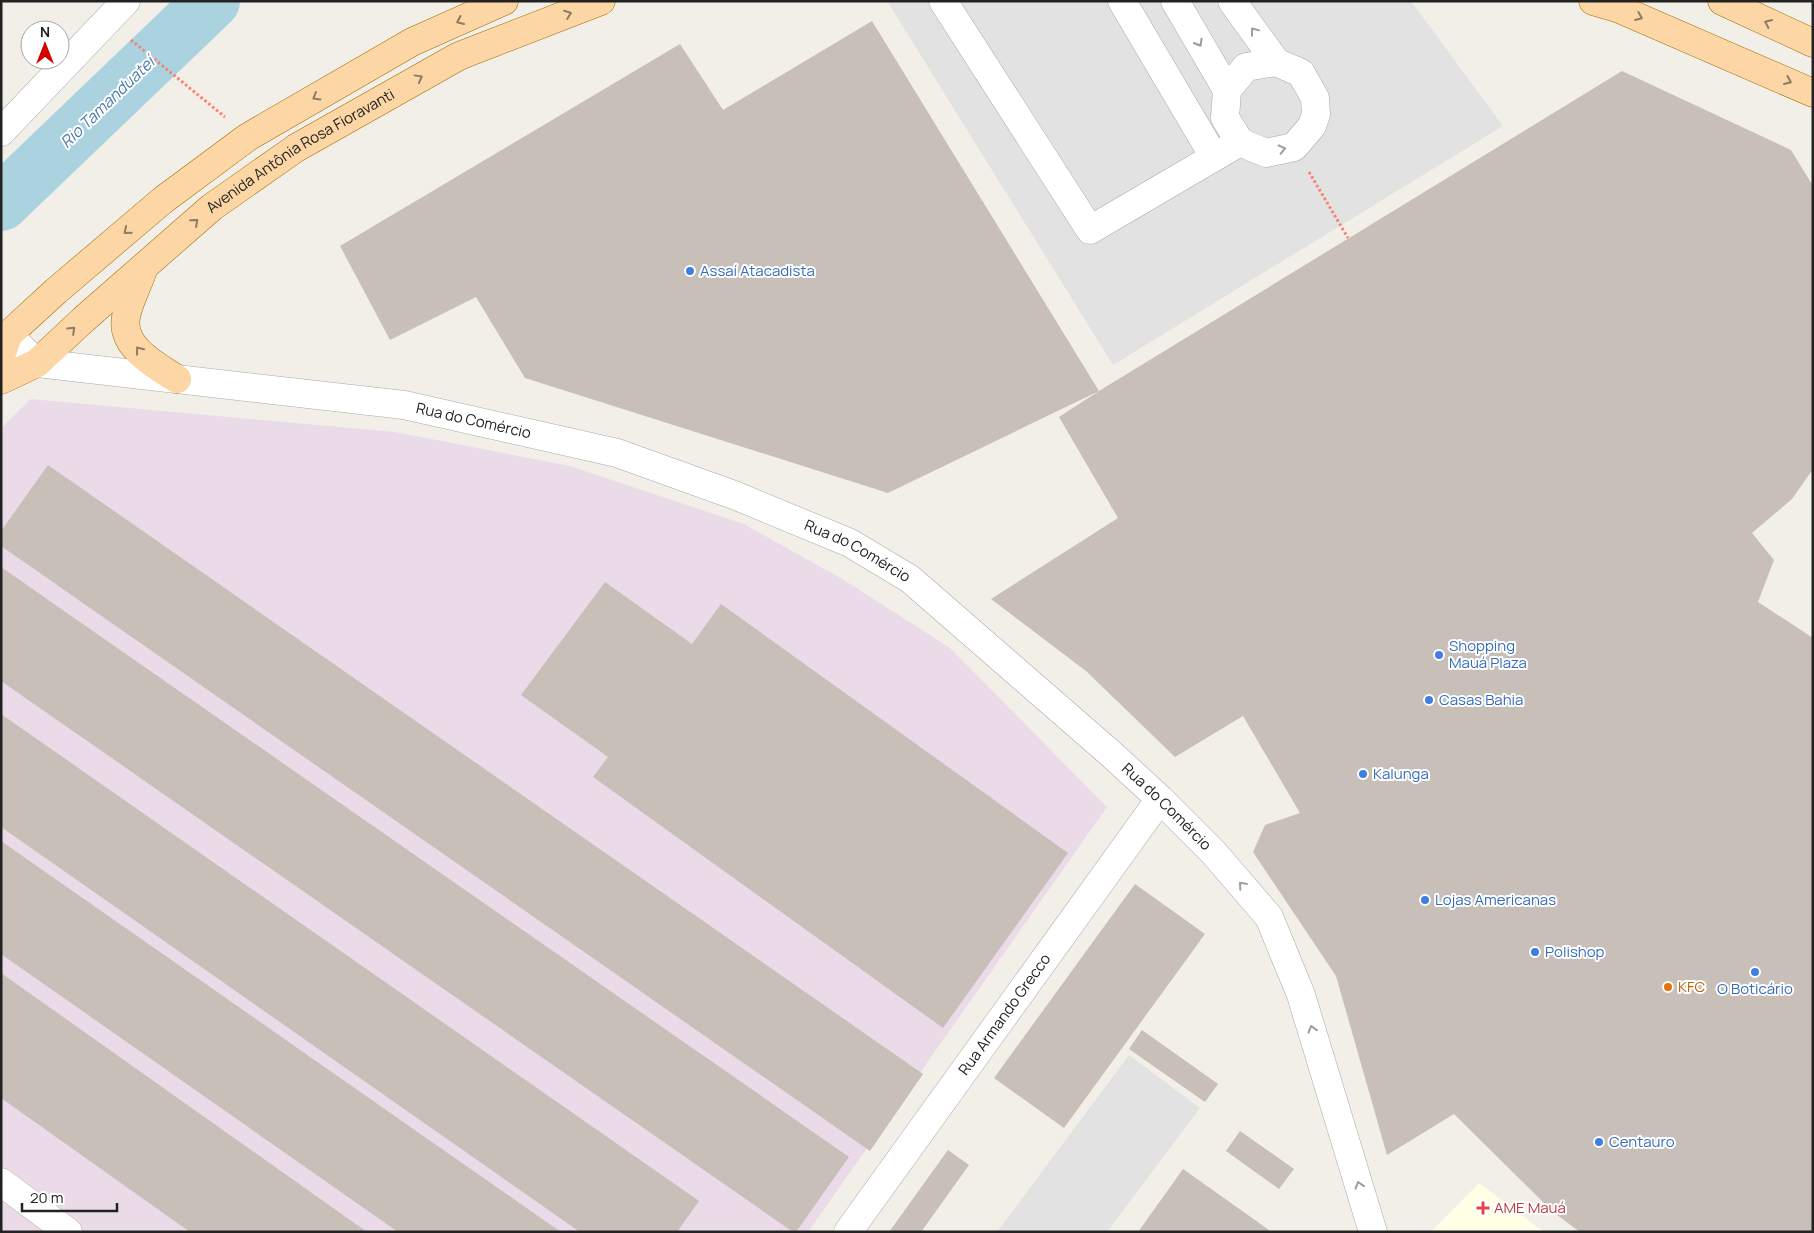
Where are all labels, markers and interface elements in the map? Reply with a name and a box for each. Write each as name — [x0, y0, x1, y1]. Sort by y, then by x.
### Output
one-way arrow — [563, 10, 572, 20]
one-way arrow — [1634, 11, 1643, 22]
one-way arrow — [456, 14, 465, 25]
one-way arrow — [1765, 19, 1774, 29]
north arrow — [20, 20, 70, 70]
text: N — [40, 22, 50, 41]
one-way arrow — [1252, 28, 1260, 37]
one-way arrow — [1193, 38, 1203, 47]
water label: Rio Tamanduateí — [55, 49, 161, 153]
one-way arrow — [414, 75, 423, 85]
one-way arrow — [1783, 75, 1792, 85]
street label: Avenida Antônia Rosa Fioravanti — [201, 84, 398, 218]
one-way arrow — [313, 91, 322, 101]
one-way arrow — [1278, 144, 1287, 155]
one-way arrow — [189, 219, 198, 228]
one-way arrow — [123, 225, 132, 234]
place label: Assaí Atacadista — [700, 260, 815, 281]
marker: Assaí Atacadista — [684, 265, 696, 277]
one-way arrow — [67, 327, 76, 336]
one-way arrow — [135, 347, 144, 356]
street label: Rua do Comércio — [414, 397, 533, 443]
street label: Rua do Comércio — [801, 514, 915, 587]
place label: Shopping Mauá Plaza — [1449, 635, 1527, 673]
marker: Shopping Mauá Plaza — [1433, 649, 1445, 661]
place label: Casas Bahia — [1439, 689, 1523, 710]
marker: Casas Bahia — [1423, 694, 1435, 706]
street label: Rua do Comércio — [1117, 758, 1216, 855]
place label: Kalunga — [1373, 763, 1429, 784]
marker: Kalunga — [1357, 768, 1369, 780]
one-way arrow — [1239, 882, 1248, 891]
place label: Lojas Americanas — [1435, 889, 1556, 910]
marker: Lojas Americanas — [1419, 894, 1431, 906]
place label: Polishop — [1545, 941, 1605, 962]
marker: Polishop — [1529, 946, 1541, 958]
street label: Rua Armando Grecco — [953, 949, 1055, 1079]
marker: O Boticário — [1749, 966, 1761, 978]
place label: KFC — [1678, 976, 1705, 997]
place label: O Boticário — [1717, 978, 1793, 999]
marker: KFC — [1662, 981, 1674, 993]
one-way arrow — [1307, 1026, 1317, 1034]
place label: Centauro — [1609, 1131, 1675, 1152]
marker: Centauro — [1593, 1136, 1605, 1148]
scale bar — [22, 1180, 118, 1212]
one-way arrow — [1354, 1181, 1364, 1190]
text: 20 m — [30, 1187, 63, 1208]
place label: AME Mauá — [1494, 1197, 1566, 1218]
marker: AME Mauá — [1476, 1201, 1490, 1215]

